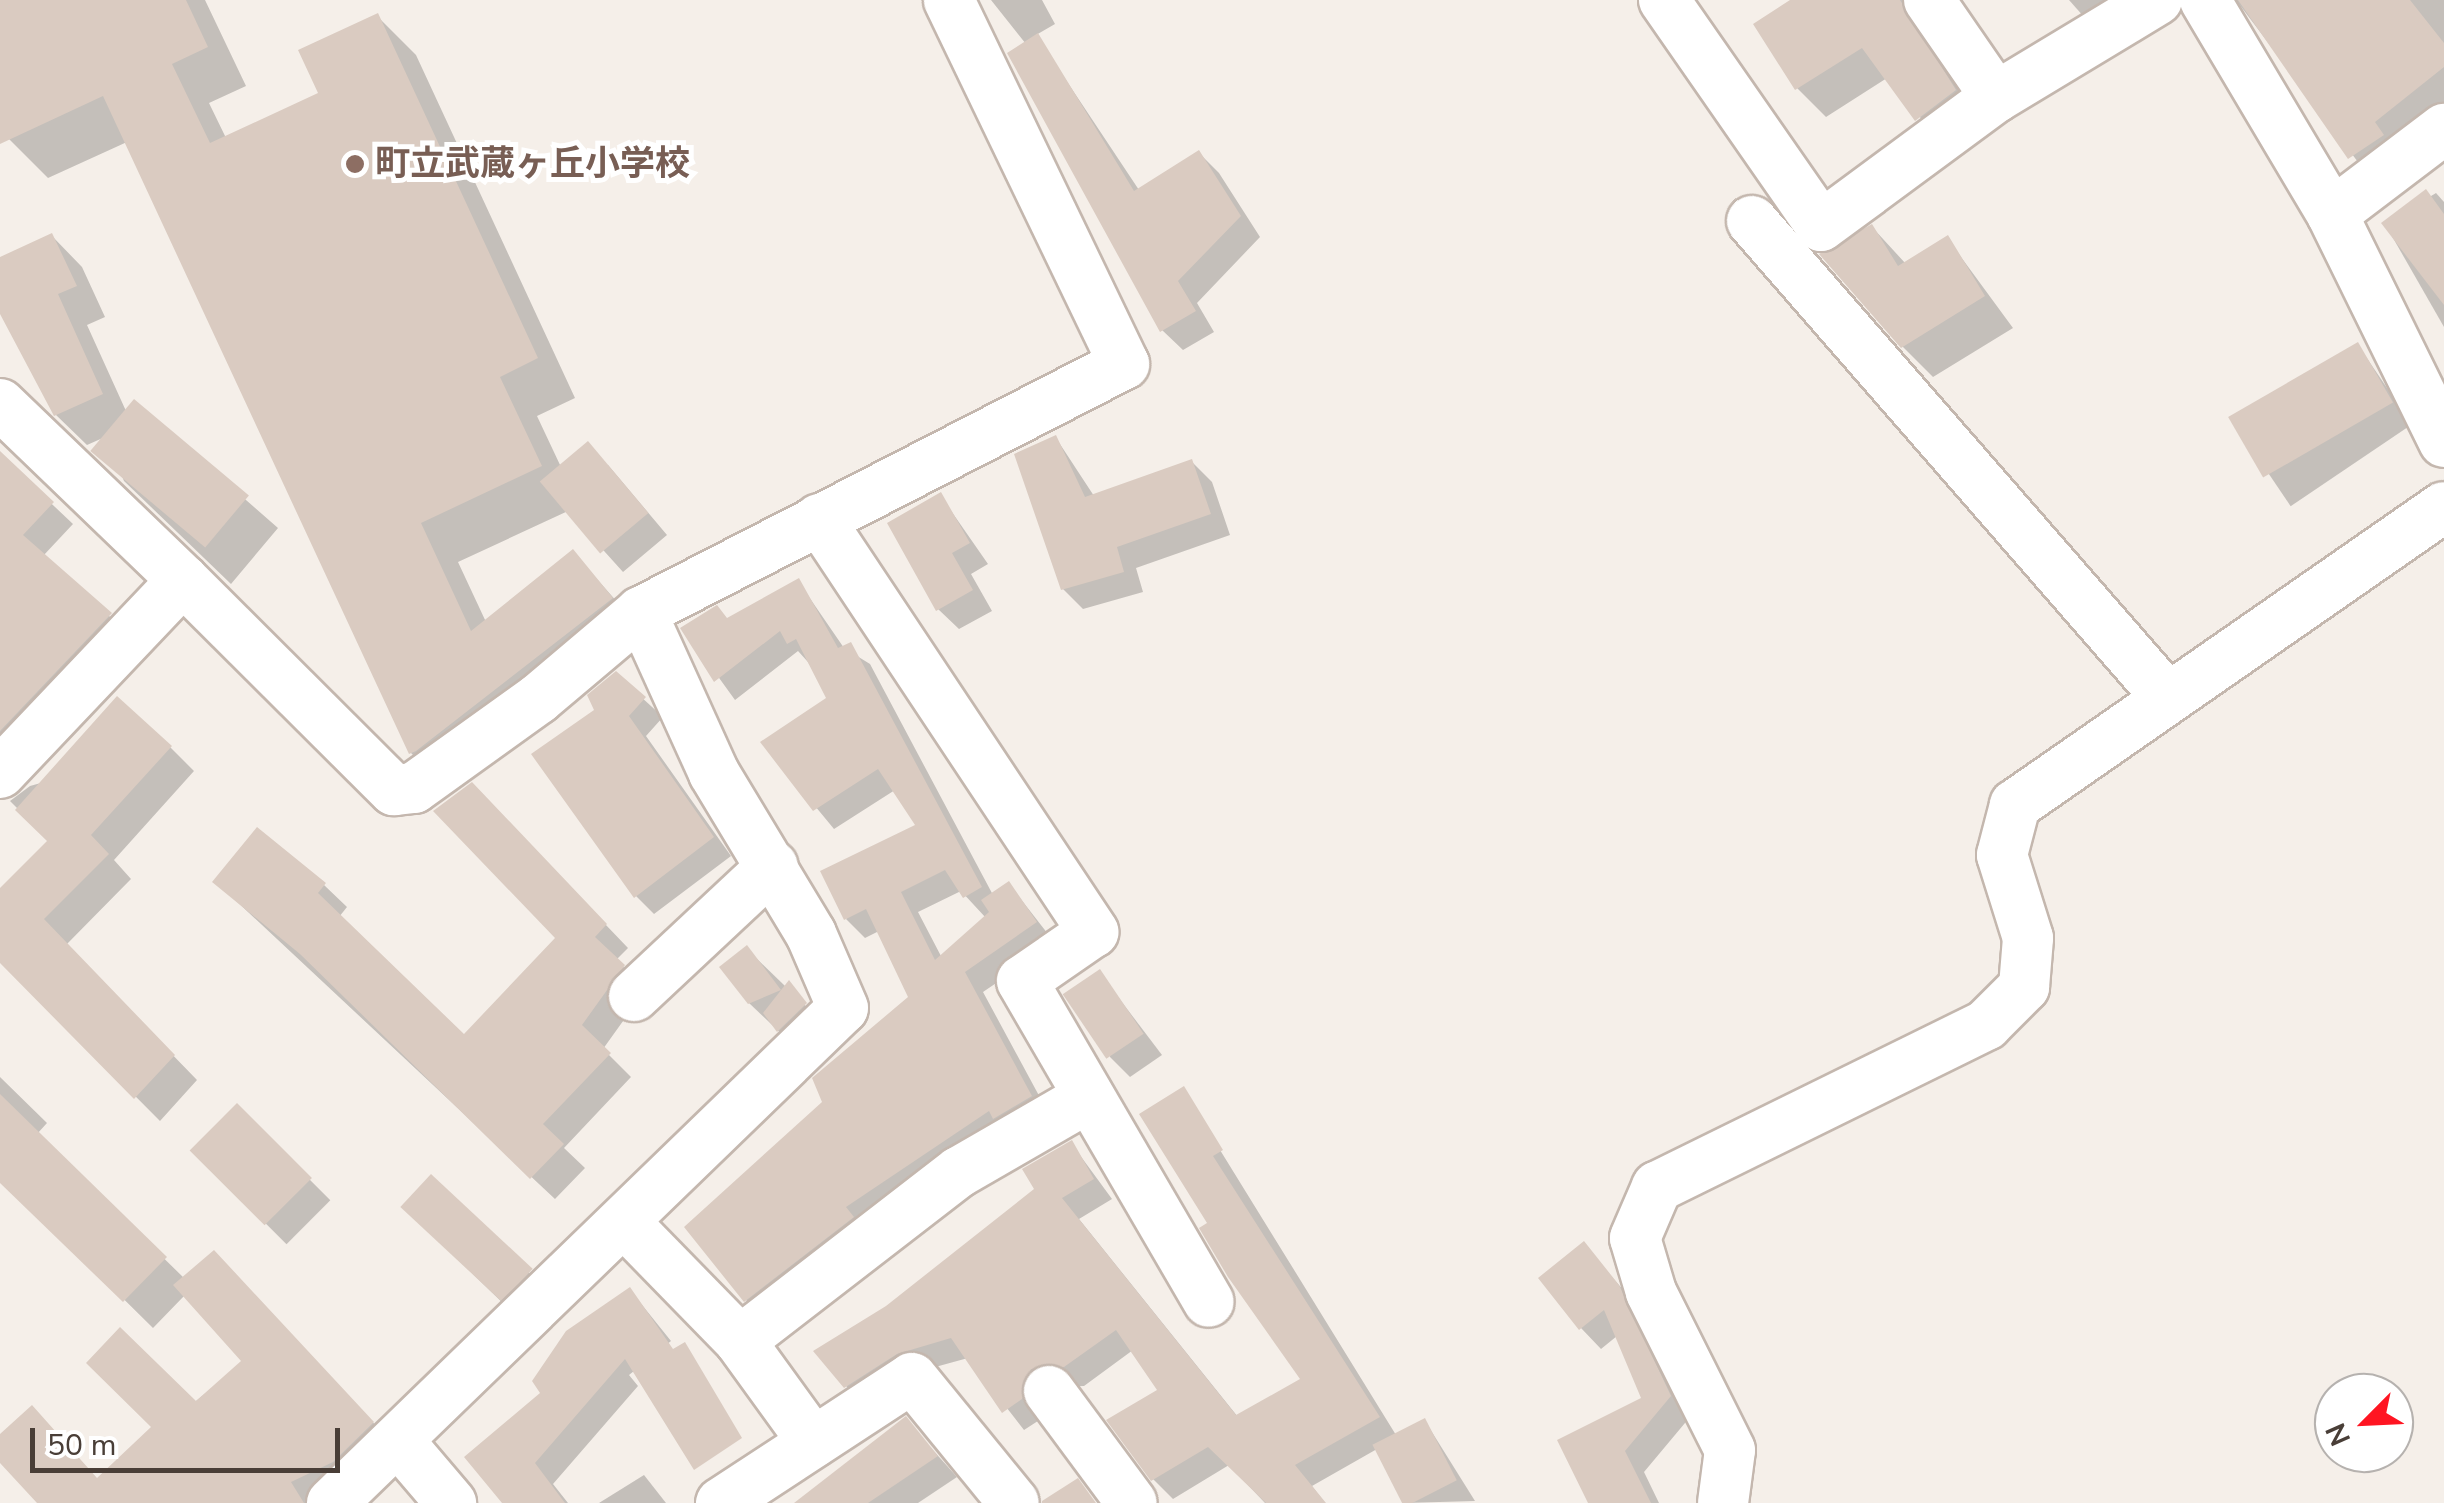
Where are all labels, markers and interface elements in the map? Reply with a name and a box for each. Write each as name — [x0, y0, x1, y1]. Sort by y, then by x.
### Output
place label: 町立武蔵ヶ丘小学校 — [375, 143, 690, 185]
marker: 町立武蔵ヶ丘小学校 — [344, 153, 366, 175]
north arrow — [2314, 1373, 2414, 1473]
scale bar — [35, 1408, 345, 1470]
text: N — [2317, 1417, 2360, 1452]
text: 50 m — [47, 1425, 116, 1466]

